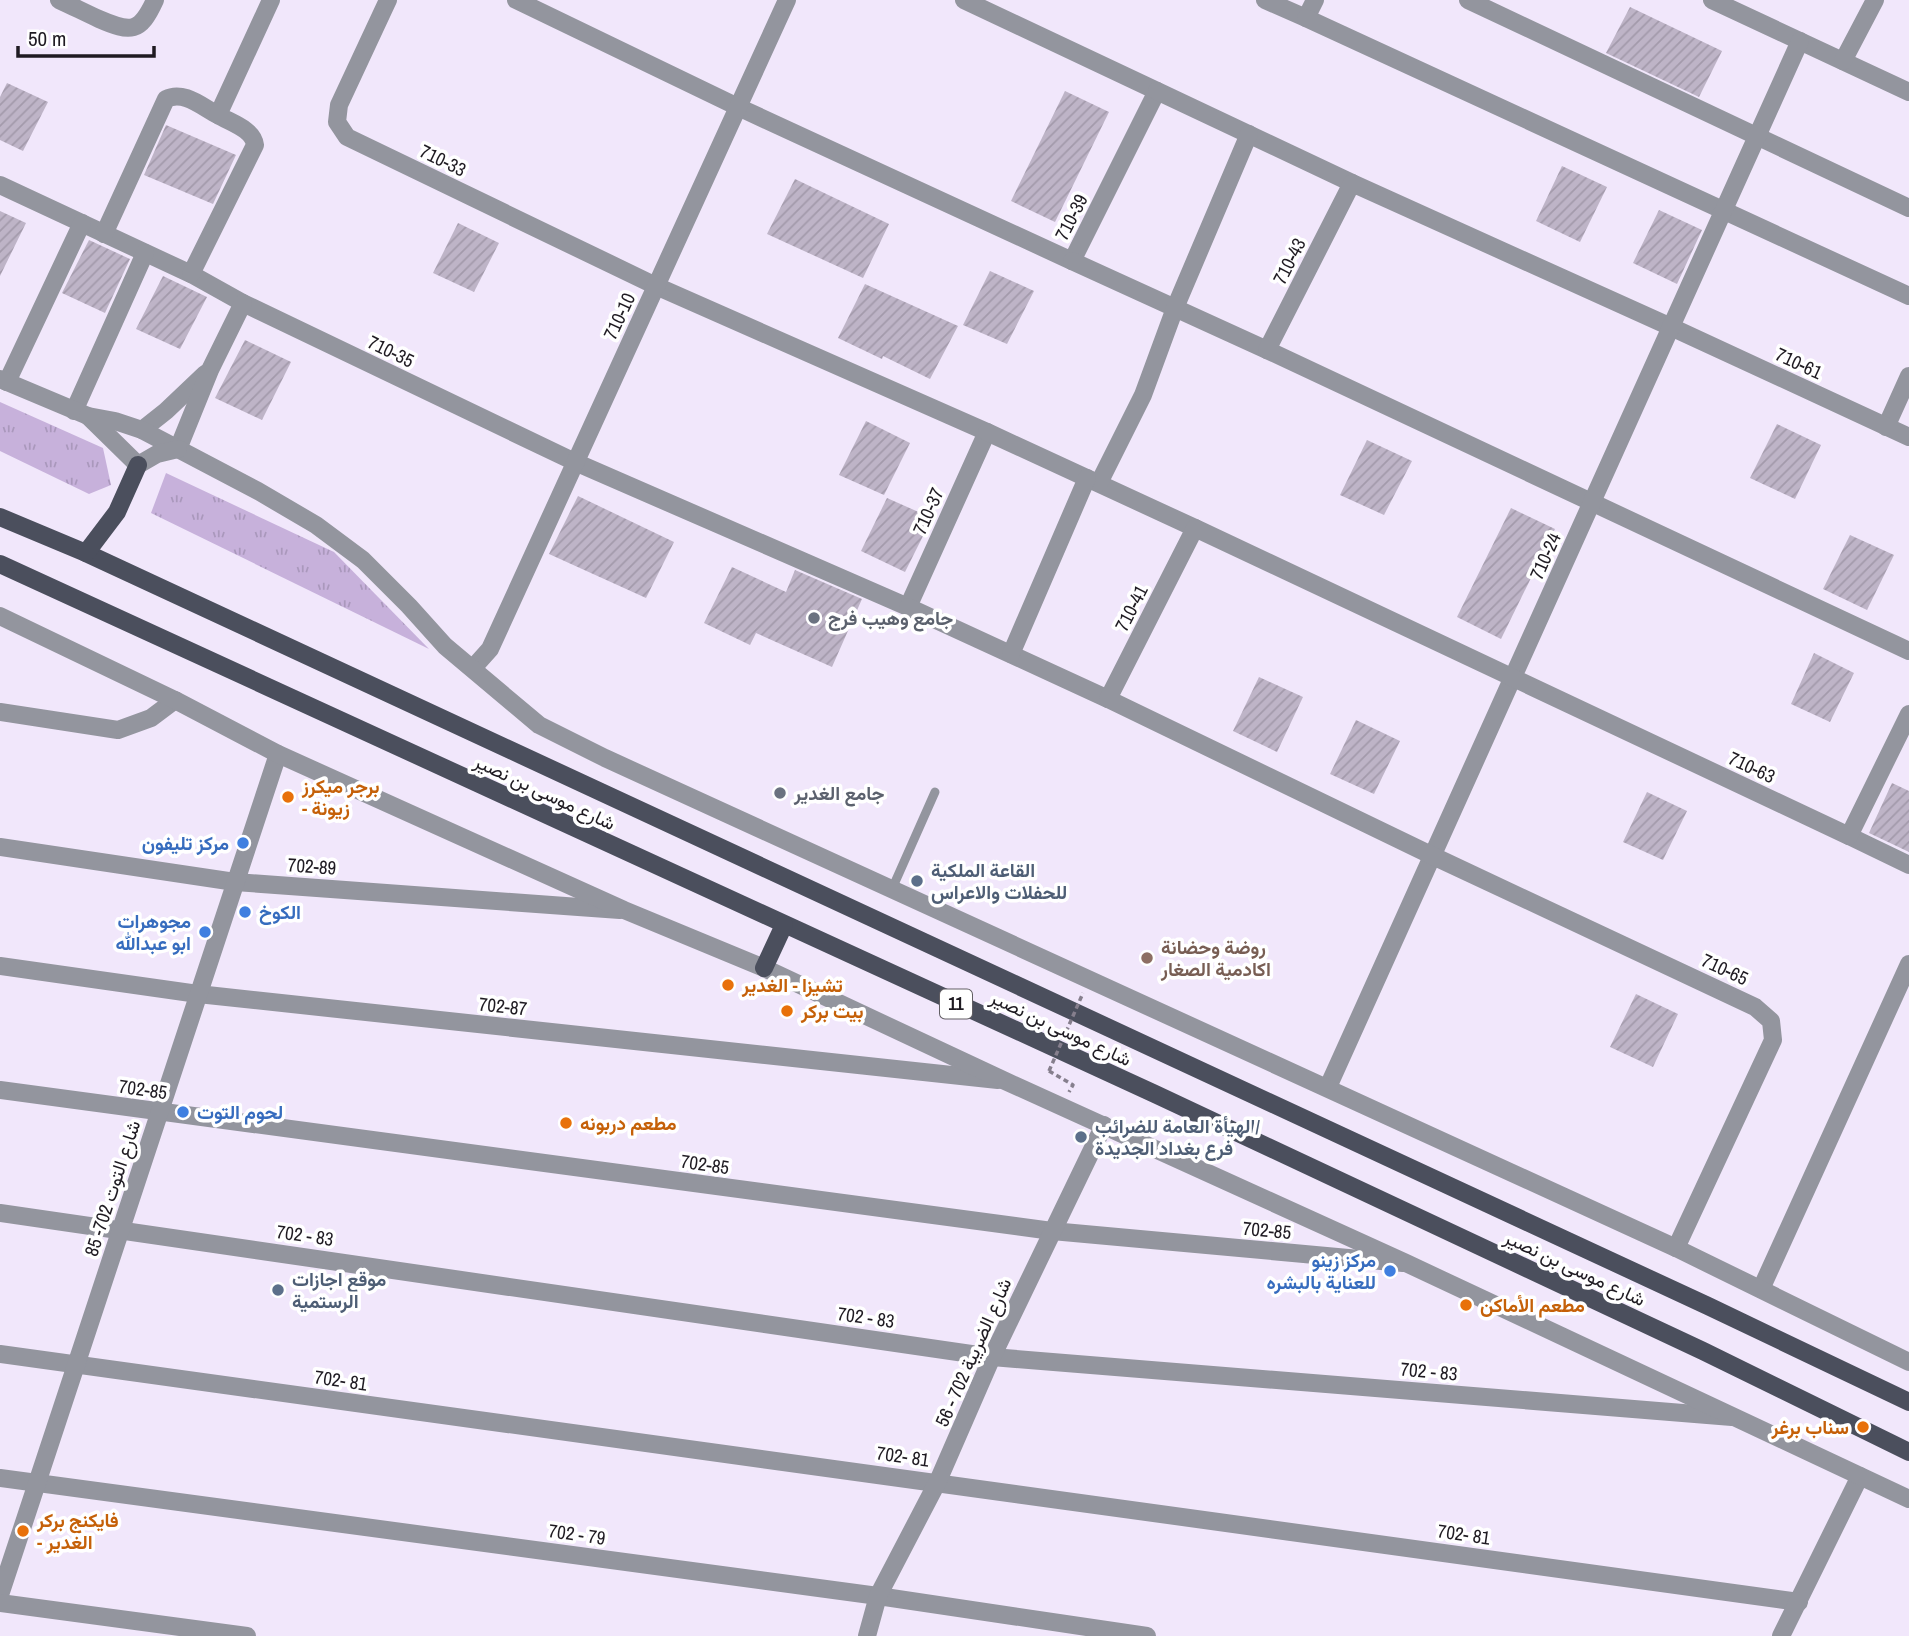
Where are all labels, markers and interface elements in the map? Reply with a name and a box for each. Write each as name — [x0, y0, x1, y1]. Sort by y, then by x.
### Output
scale bar — [18, 14, 154, 58]
text: 50 m — [28, 24, 66, 53]
street label: 710-33 — [415, 138, 471, 182]
street label: 710-39 — [1048, 189, 1094, 245]
street label: 710-43 — [1266, 233, 1312, 289]
street label: 710-10 — [597, 289, 641, 343]
street label: 710-35 — [363, 329, 419, 373]
street label: 710-61 — [1772, 341, 1827, 385]
street label: 710-37 — [906, 483, 950, 538]
street label: 710-24 — [1523, 528, 1567, 583]
street label: 710-41 — [1108, 580, 1154, 636]
place label: جامع وهيب فرج — [828, 605, 953, 632]
marker: جامع وهيب فرج — [806, 610, 822, 626]
street label: 710-63 — [1725, 745, 1779, 789]
street label: شارع موسى بن نصير — [469, 747, 620, 836]
place label: برجر ميكرز - زيونة — [301, 773, 380, 821]
place label: جامع الغدير — [793, 780, 885, 807]
marker: جامع الغدير — [772, 785, 788, 801]
marker: برجر ميكرز - زيونة — [280, 789, 296, 805]
place label: مركز تليفون — [142, 830, 229, 856]
marker: مركز تليفون — [235, 835, 251, 851]
street label: 702-89 — [287, 851, 337, 881]
place label: القاعة الملكية للحفلات والاعراس — [931, 857, 1067, 905]
marker: القاعة الملكية للحفلات والاعراس — [909, 873, 925, 889]
place label: الكوخ — [259, 899, 301, 925]
marker: الكوخ — [237, 904, 253, 920]
place label: مجوهرات ابو عبدالله — [115, 908, 191, 956]
marker: مجوهرات ابو عبدالله — [197, 924, 213, 940]
place label: روضة وحضانة اكادمية الصغار — [1160, 934, 1271, 982]
street label: 710-65 — [1698, 947, 1753, 991]
marker: روضة وحضانة اكادمية الصغار — [1139, 950, 1155, 966]
place label: تشيزا - الغدير — [741, 972, 843, 998]
marker: تشيزا - الغدير — [720, 977, 736, 993]
street label: شارع موسى بن نصير — [985, 983, 1136, 1072]
road number: 11 — [940, 989, 972, 1018]
street label: 702-87 — [478, 991, 529, 1021]
place label: بيت بركر — [800, 998, 864, 1024]
marker: بيت بركر — [779, 1003, 795, 1019]
street label: 702-85 — [117, 1073, 169, 1105]
place label: لحوم التوت — [197, 1099, 283, 1125]
marker: لحوم التوت — [175, 1104, 191, 1120]
place label: مطعم دربونه — [580, 1110, 677, 1136]
place label: الهيأة العامة للضرائب/ فرع بغداد الجديدة — [1095, 1113, 1260, 1161]
marker: مطعم دربونه — [558, 1115, 574, 1131]
street label: شارع التوت 702- 85 — [78, 1117, 146, 1259]
marker: الهيأة العامة للضرائب/ فرع بغداد الجديدة — [1073, 1129, 1089, 1145]
street label: 702-85 — [679, 1148, 731, 1180]
street label: 702-85 — [1242, 1215, 1293, 1245]
street label: 702 - 83 — [275, 1218, 335, 1252]
street label: شارع موسى بن نصير — [1499, 1223, 1650, 1312]
place label: مركز زينو للعناية بالبشره — [1267, 1247, 1376, 1295]
marker: مركز زينو للعناية بالبشره — [1382, 1263, 1398, 1279]
place label: موقع اجازات الرستمية — [292, 1266, 386, 1314]
street label: شارع الضريبة 702 - 56 — [929, 1274, 1017, 1430]
marker: موقع اجازات الرستمية — [270, 1282, 286, 1298]
place label: مطعم الأماكن — [1480, 1292, 1585, 1318]
marker: مطعم الأماكن — [1458, 1297, 1474, 1313]
street label: 702 - 83 — [836, 1300, 896, 1334]
street label: 702 - 83 — [1399, 1356, 1459, 1386]
street label: 702- 81 — [313, 1363, 369, 1397]
place label: سناب برغر — [1770, 1414, 1849, 1440]
marker: سناب برغر — [1855, 1419, 1871, 1435]
street label: 702- 81 — [875, 1439, 931, 1473]
place label: فايكنج بركر - الغدير — [36, 1507, 119, 1555]
street label: 702 - 79 — [547, 1517, 607, 1551]
street label: 702- 81 — [1436, 1517, 1492, 1551]
marker: فايكنج بركر - الغدير — [15, 1523, 31, 1539]

